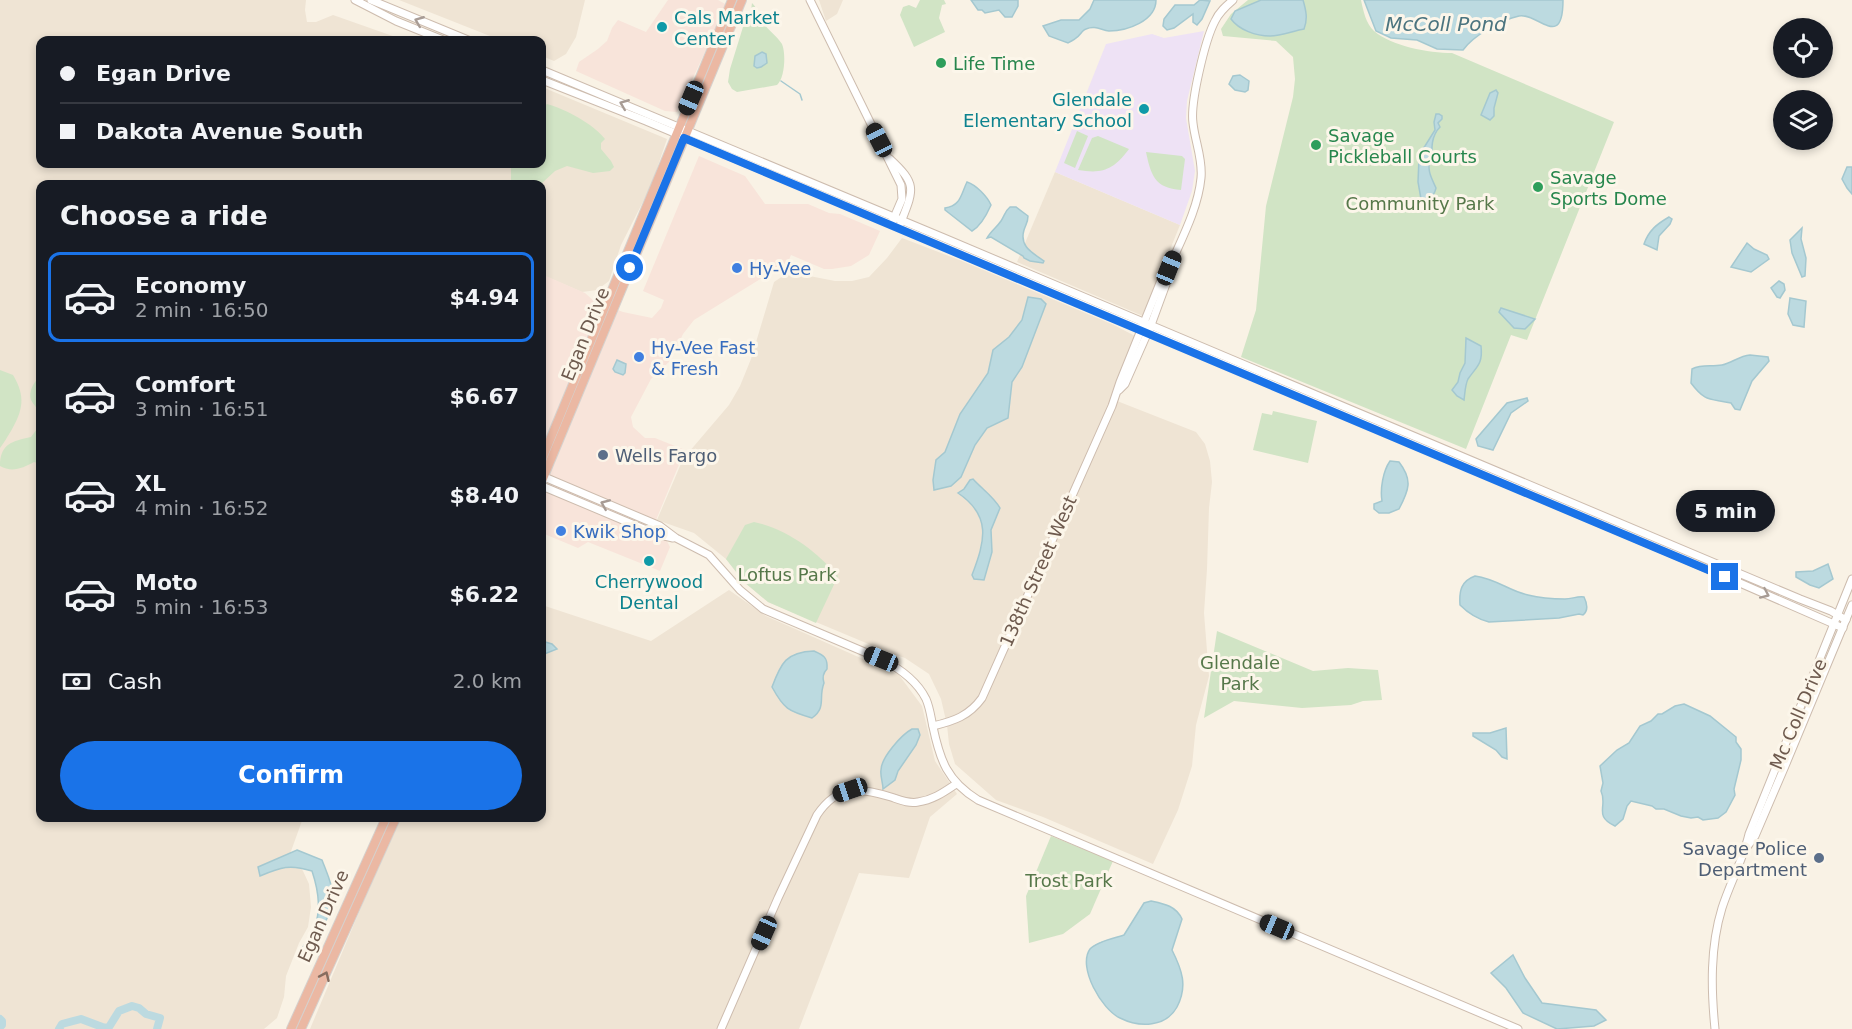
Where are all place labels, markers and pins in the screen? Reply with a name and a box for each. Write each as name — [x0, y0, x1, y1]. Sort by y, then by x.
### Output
place label: Cals Market Center — [674, 7, 780, 49]
marker: Cals Market Center — [655, 20, 669, 34]
place label: Life Time — [953, 53, 1035, 74]
marker: Life Time — [934, 56, 948, 70]
place label: Glendale Elementary School — [963, 89, 1132, 131]
marker: Glendale Elementary School — [1137, 102, 1151, 116]
place label: Savage Pickleball Courts — [1328, 125, 1477, 167]
marker: Savage Pickleball Courts — [1309, 138, 1323, 152]
place label: Savage Sports Dome — [1550, 167, 1667, 209]
marker: Savage Sports Dome — [1531, 180, 1545, 194]
place label: Hy-Vee — [749, 258, 811, 279]
marker: Hy-Vee — [730, 261, 744, 275]
place label: Hy-Vee Fast & Fresh — [651, 337, 755, 379]
marker: Hy-Vee Fast & Fresh — [632, 350, 646, 364]
place label: Wells Fargo — [615, 445, 717, 466]
marker: Wells Fargo — [596, 448, 610, 462]
place label: Kwik Shop — [573, 521, 666, 542]
marker: Kwik Shop — [554, 524, 568, 538]
marker: Cherrywood Dental — [642, 554, 656, 568]
place label: Cherrywood Dental — [595, 571, 703, 613]
place label: Savage Police Department — [1682, 838, 1807, 880]
marker: Savage Police Department — [1812, 851, 1826, 865]

